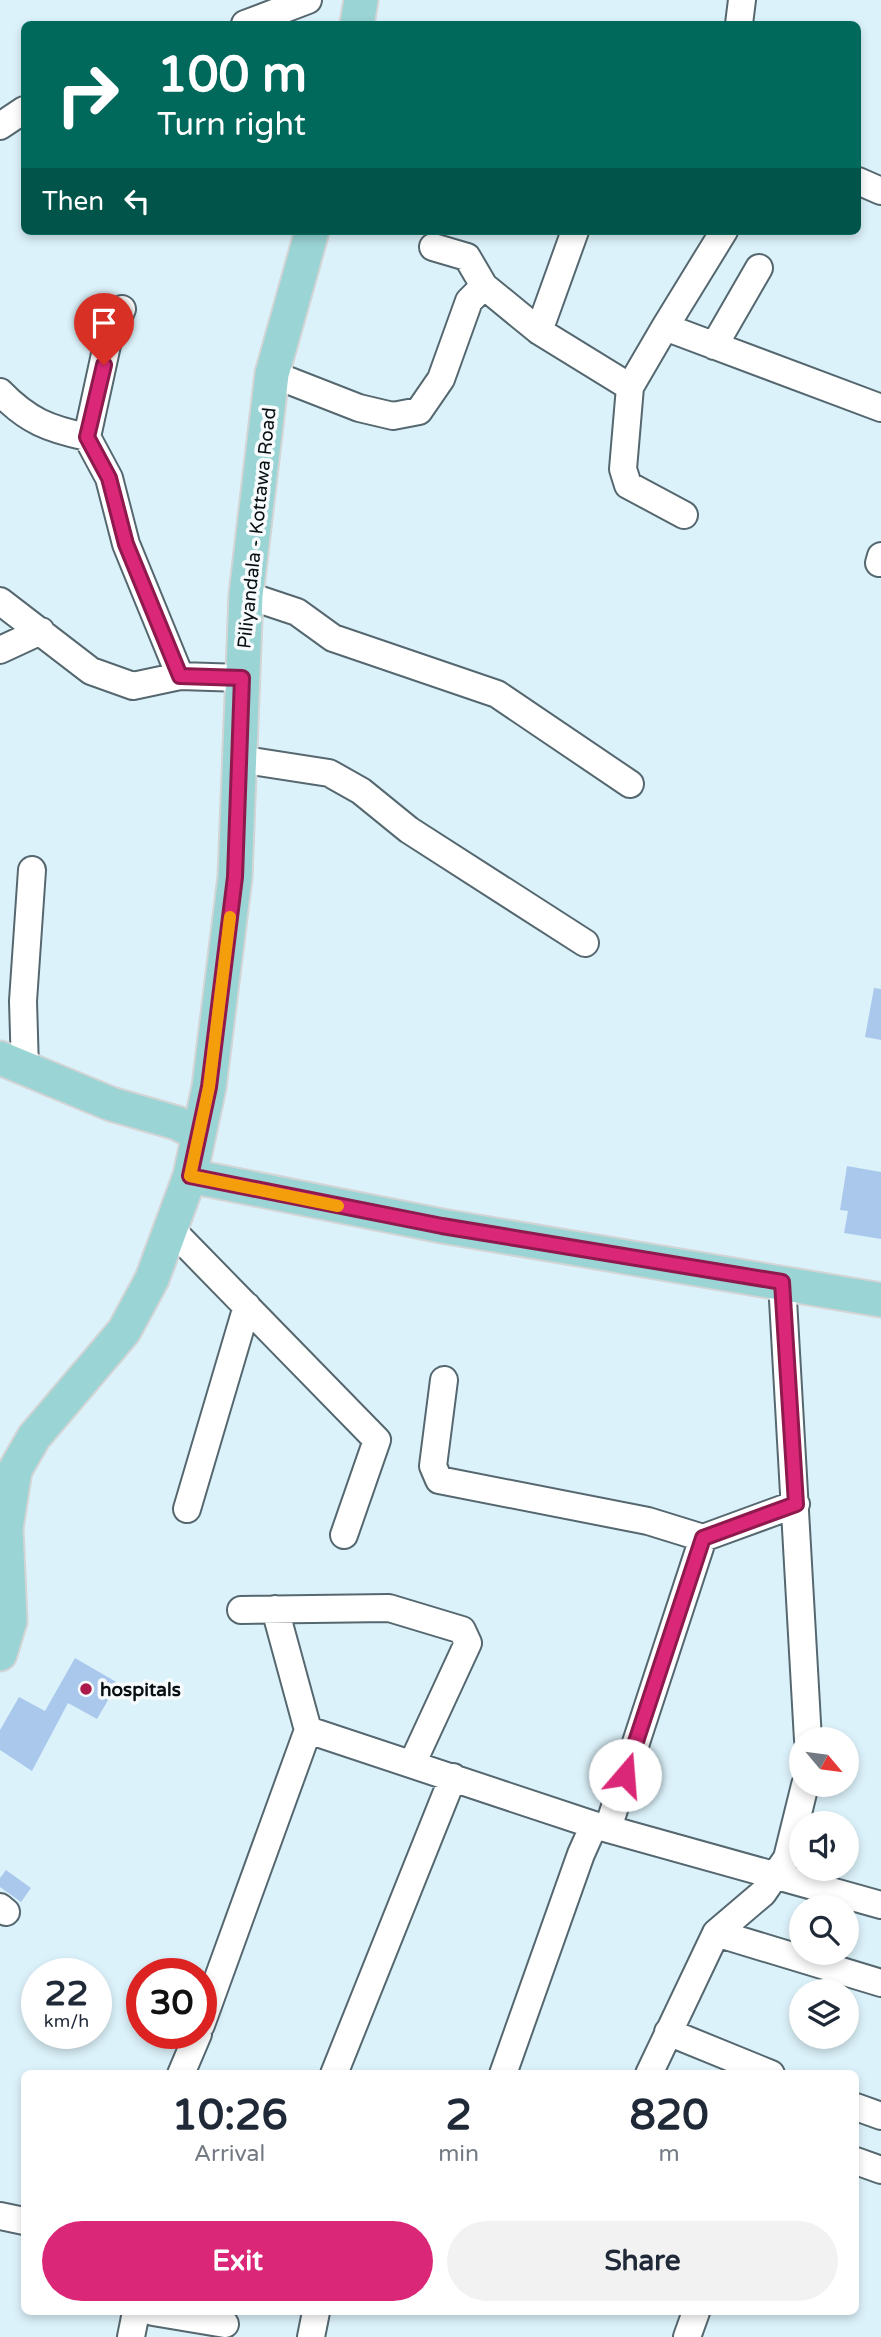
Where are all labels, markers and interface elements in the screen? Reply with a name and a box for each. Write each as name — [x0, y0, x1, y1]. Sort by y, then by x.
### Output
text: 100 m — [157, 46, 307, 105]
icon: right — [42, 49, 133, 140]
text: Turn right — [157, 106, 306, 144]
icon: left — [118, 182, 156, 220]
text: Then — [42, 186, 104, 217]
pin — [74, 293, 134, 365]
icon: arrive — [85, 304, 123, 342]
street label: Piliyandala - Kottawa Road — [233, 406, 281, 650]
place label: hospitals — [100, 1679, 181, 1702]
marker: hospitals — [78, 1681, 94, 1697]
north arrow — [789, 1727, 859, 1797]
map controls — [789, 1727, 859, 2049]
position arrow — [588, 1738, 662, 1812]
button: sound — [789, 1811, 859, 1881]
button: search — [789, 1895, 859, 1965]
speed limit sign: 30 — [126, 1958, 217, 2049]
text: 22 — [45, 1973, 88, 2015]
button: layers — [789, 1979, 859, 2049]
text: km/h — [44, 2010, 89, 2032]
text: 10:26 — [171, 2090, 288, 2141]
text: 2 — [445, 2090, 472, 2141]
text: 820 — [629, 2090, 709, 2141]
text: Arrival — [194, 2140, 265, 2168]
text: min — [438, 2140, 479, 2168]
text: m — [658, 2140, 680, 2168]
button: Exit — [42, 2221, 433, 2301]
button: Share — [447, 2221, 838, 2301]

